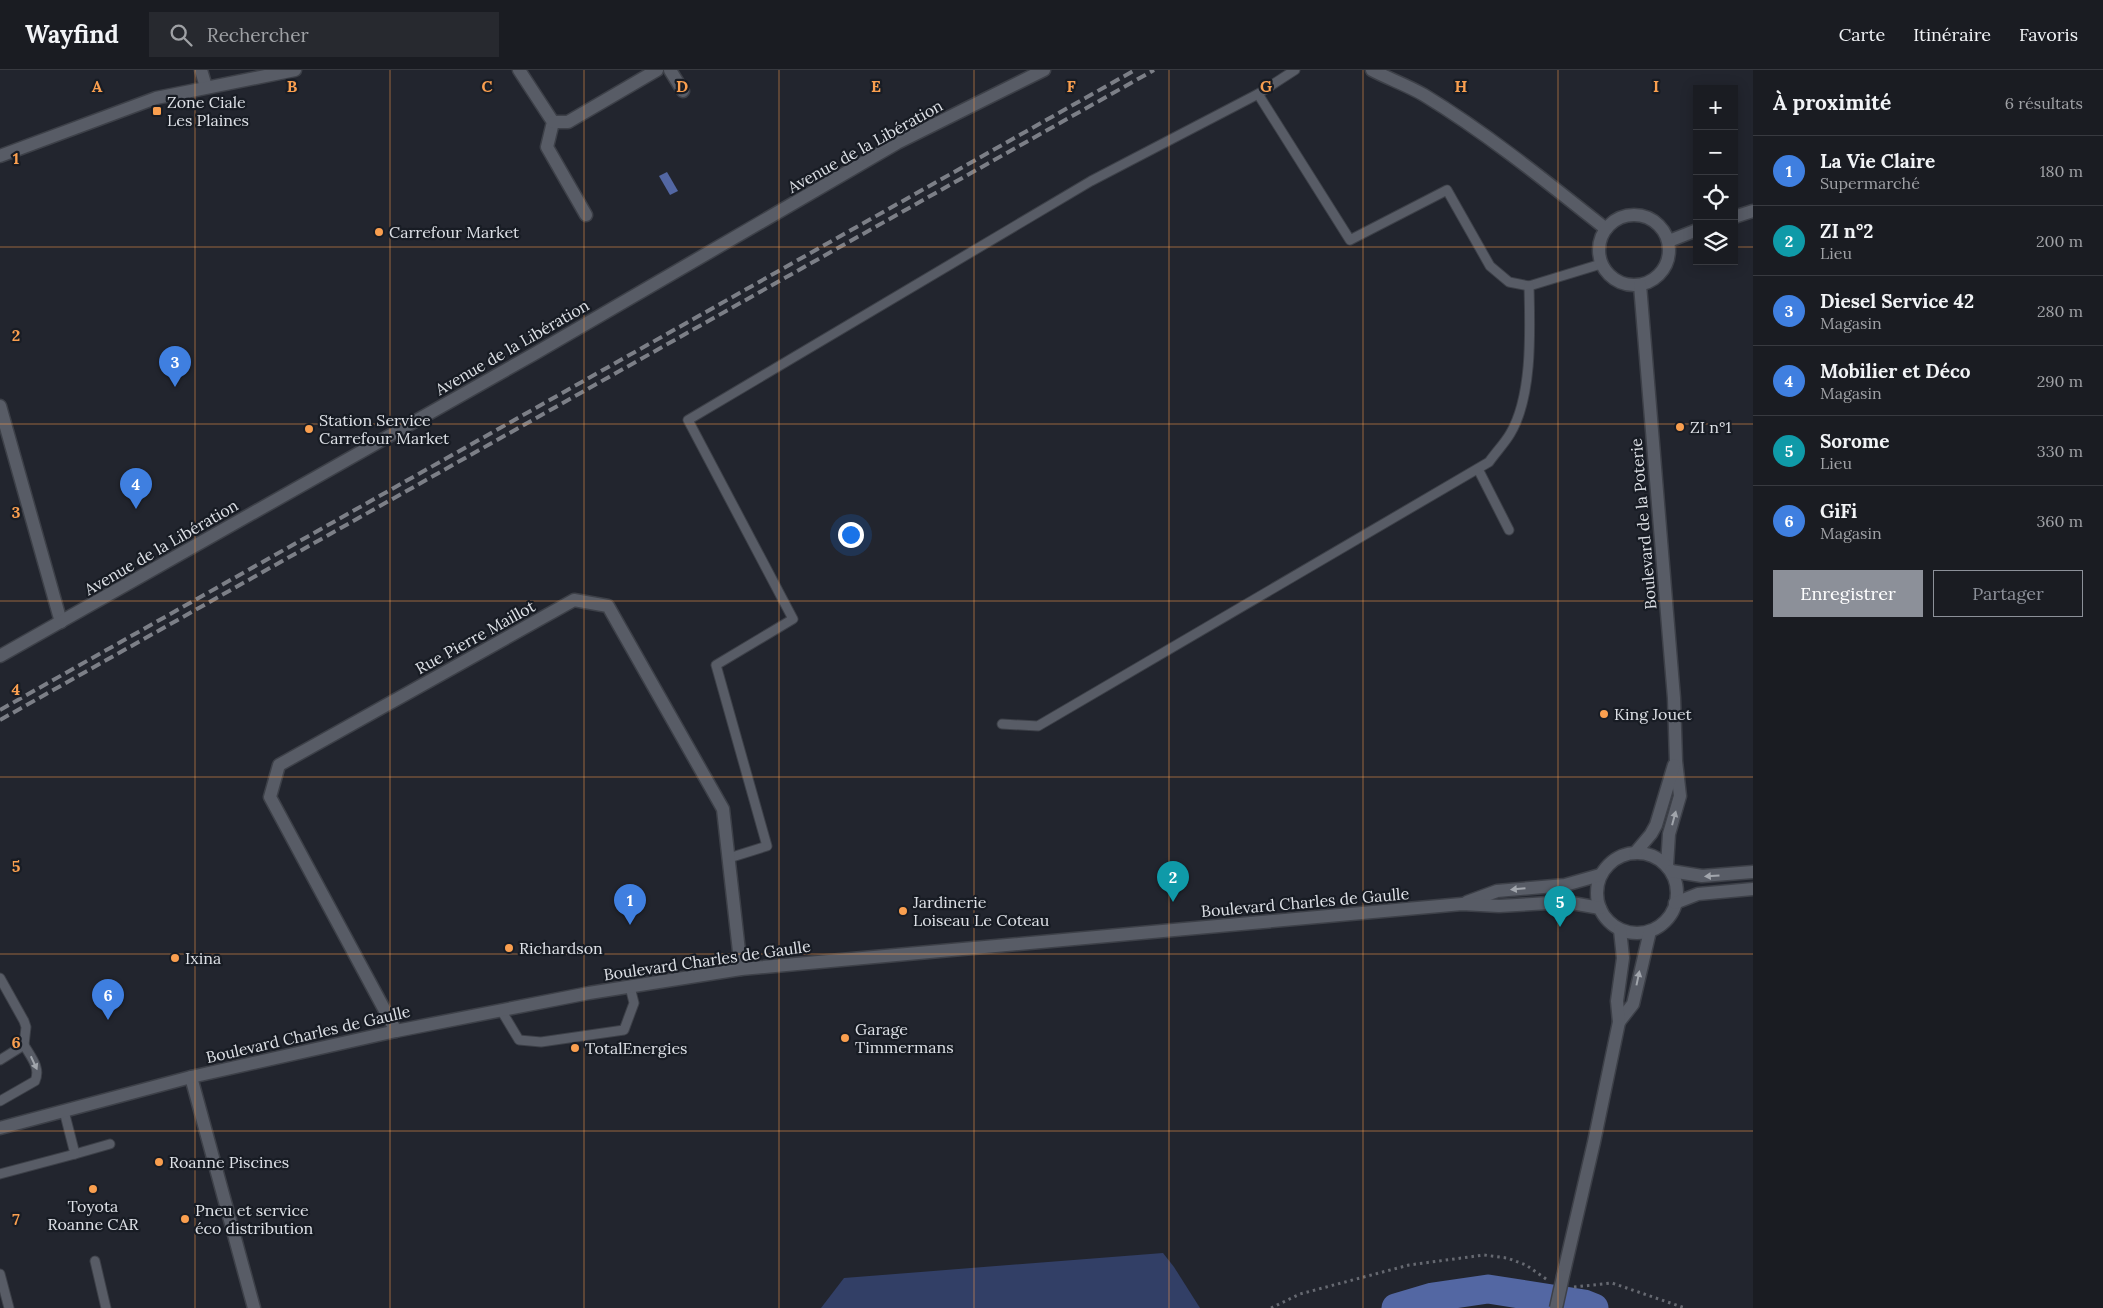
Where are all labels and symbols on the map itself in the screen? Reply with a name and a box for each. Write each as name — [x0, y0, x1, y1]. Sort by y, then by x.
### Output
text: A — [92, 76, 103, 96]
text: B — [287, 76, 298, 96]
text: C — [481, 76, 493, 96]
text: D — [676, 76, 688, 96]
text: E — [871, 76, 881, 96]
text: F — [1066, 76, 1076, 96]
text: G — [1260, 76, 1272, 96]
text: H — [1455, 76, 1468, 96]
text: I — [1653, 76, 1659, 96]
place label: Zone Ciale Les Plaines — [167, 92, 249, 130]
street label: Avenue de la Libération — [783, 95, 946, 197]
marker: Zone Ciale Les Plaines — [151, 105, 163, 117]
text: 1 — [13, 148, 19, 168]
place label: Carrefour Market — [389, 222, 520, 242]
marker: Carrefour Market — [373, 226, 385, 238]
street label: Avenue de la Libération — [431, 295, 593, 400]
text: 2 — [12, 325, 20, 345]
pin: 3 — [159, 346, 191, 387]
place label: Station Service Carrefour Market — [319, 410, 450, 448]
place label: ZI n°1 — [1690, 417, 1732, 437]
marker: ZI n°1 — [1674, 421, 1686, 433]
marker: Station Service Carrefour Market — [303, 423, 315, 435]
street label: Boulevard de la Poterie — [1626, 437, 1660, 610]
pin: 4 — [120, 468, 152, 509]
street label: Avenue de la Libération — [80, 495, 242, 600]
text: 3 — [12, 502, 21, 522]
your location — [838, 522, 864, 548]
street label: Rue Pierre Maillot — [412, 595, 539, 678]
text: 4 — [12, 679, 21, 699]
place label: King Jouet — [1614, 704, 1693, 724]
marker: King Jouet — [1598, 708, 1610, 720]
one-way arrow — [1670, 811, 1678, 826]
text: 5 — [12, 856, 21, 876]
pin: 2 — [1157, 861, 1189, 902]
one-way arrow — [1703, 872, 1719, 880]
street label: Boulevard Charles de Gaulle — [1200, 883, 1410, 921]
pin: 1 — [614, 884, 646, 925]
one-way arrow — [1510, 886, 1526, 894]
pin: 5 — [1544, 886, 1576, 927]
place label: Jardinerie Loiseau Le Coteau — [912, 892, 1050, 930]
marker: Jardinerie Loiseau Le Coteau — [897, 905, 909, 917]
street label: Boulevard Charles de Gaulle — [602, 936, 812, 984]
place label: Richardson — [519, 938, 603, 958]
marker: Richardson — [503, 942, 515, 954]
place label: Ixina — [185, 948, 221, 968]
marker: Ixina — [169, 952, 181, 964]
one-way arrow — [1635, 970, 1643, 986]
pin: 6 — [92, 979, 124, 1020]
street label: Boulevard Charles de Gaulle — [204, 1001, 412, 1067]
place label: Garage Timmermans — [855, 1019, 954, 1057]
text: 6 — [11, 1032, 21, 1052]
marker: Garage Timmermans — [839, 1032, 851, 1044]
place label: TotalEnergies — [585, 1038, 687, 1058]
marker: TotalEnergies — [569, 1042, 581, 1054]
one-way arrow — [30, 1056, 38, 1071]
place label: Roanne Piscines — [169, 1152, 289, 1172]
marker: Roanne Piscines — [153, 1156, 165, 1168]
marker: Toyota Roanne CAR — [87, 1183, 99, 1195]
place label: Toyota Roanne CAR — [48, 1196, 139, 1234]
place label: Pneu et service éco distribution — [195, 1200, 314, 1238]
text: 7 — [12, 1209, 20, 1229]
marker: Pneu et service éco distribution — [179, 1213, 191, 1225]

